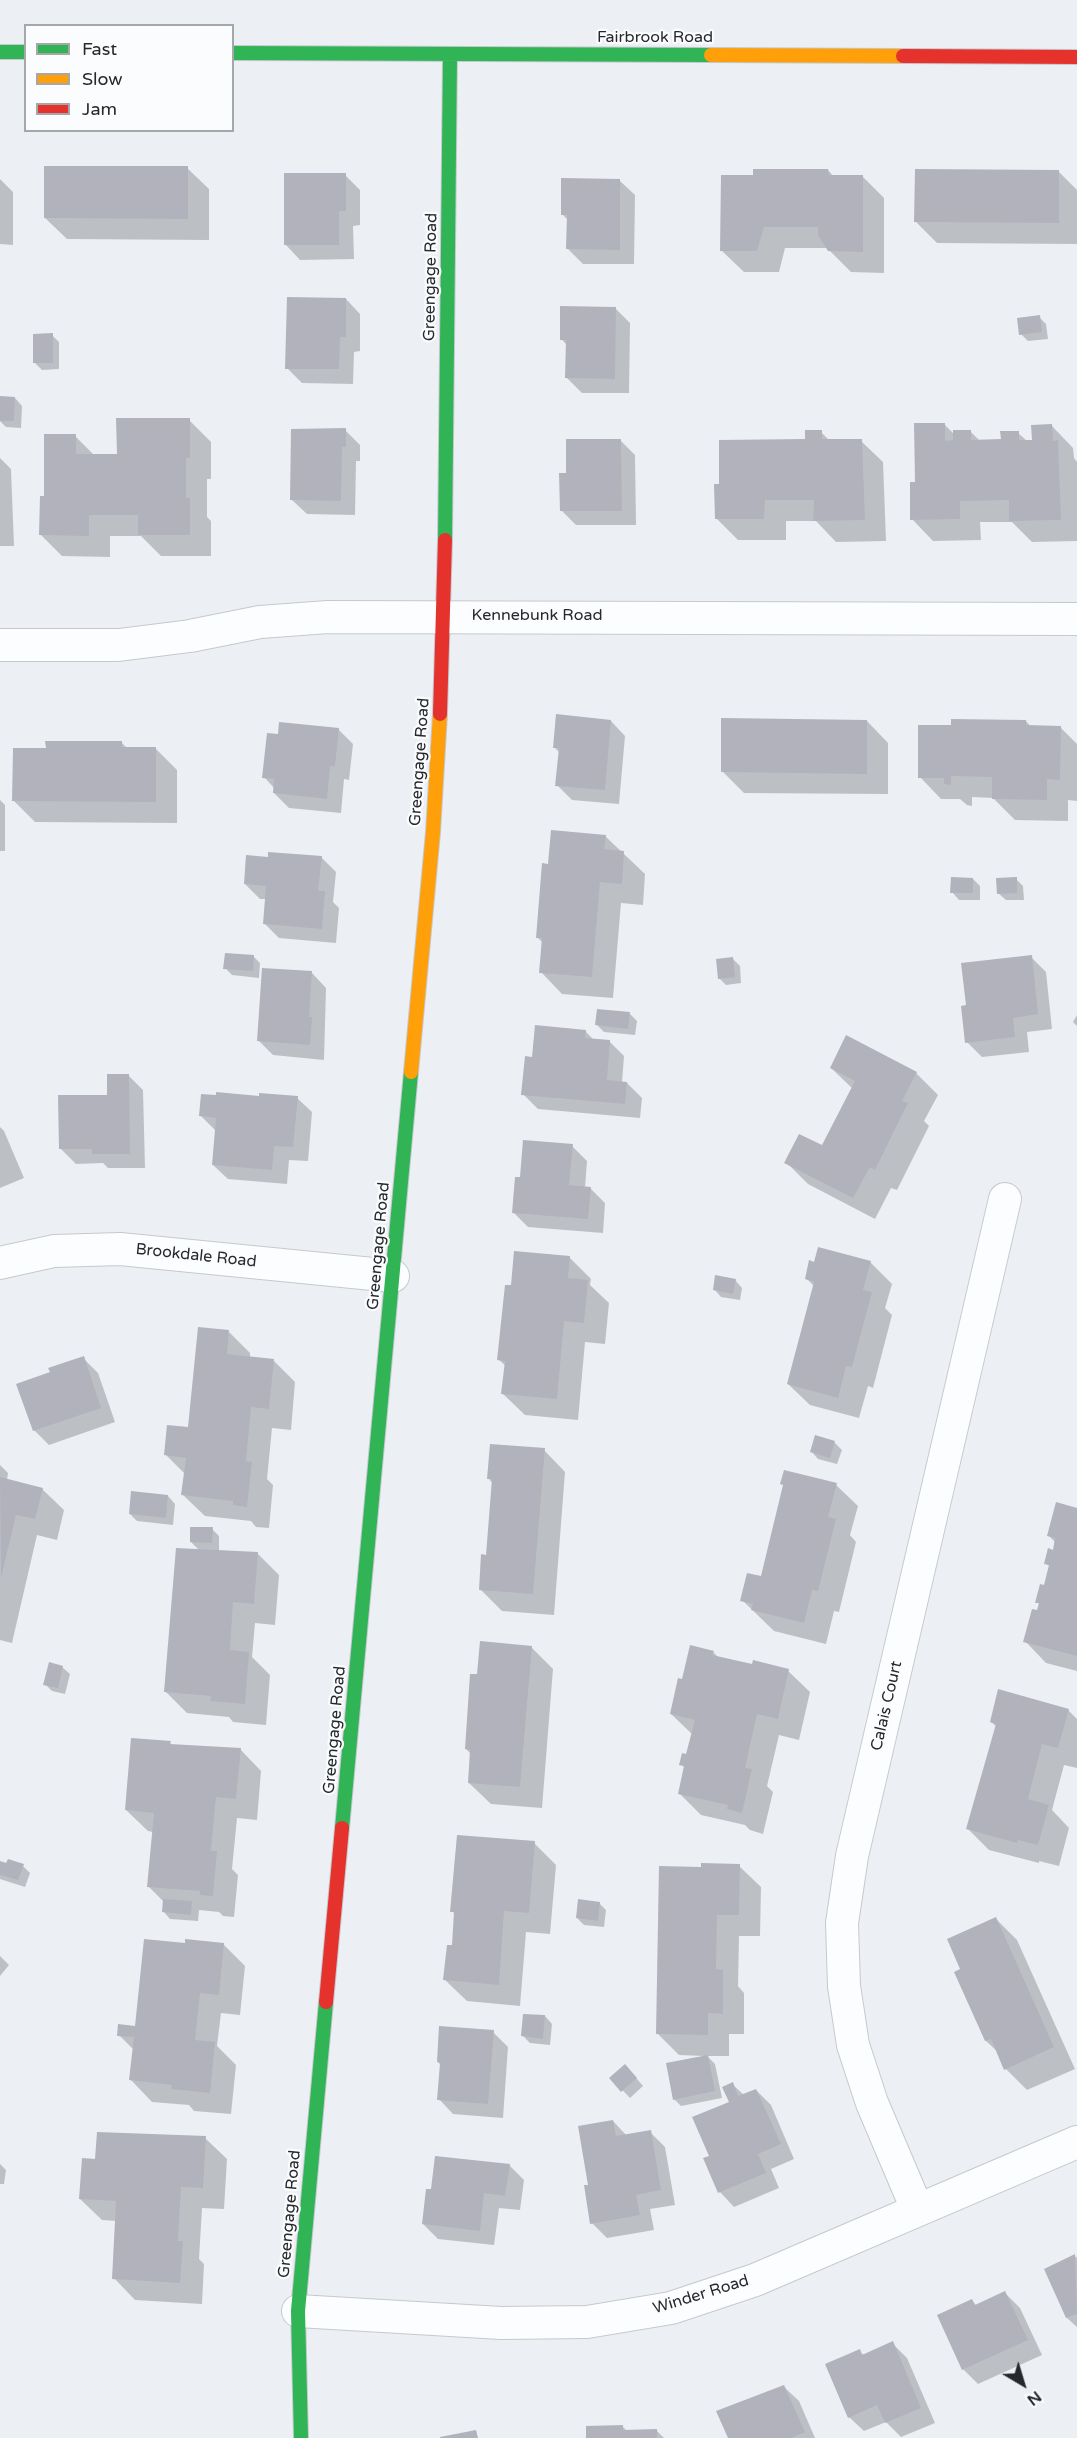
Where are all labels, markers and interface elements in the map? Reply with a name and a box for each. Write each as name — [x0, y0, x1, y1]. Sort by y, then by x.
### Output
legend — [24, 24, 234, 132]
street label: Fairbrook Road — [597, 28, 713, 48]
text: Fast — [82, 38, 117, 60]
text: Slow — [82, 68, 123, 90]
text: Jam — [82, 98, 117, 120]
street label: Greengage Road — [420, 213, 442, 341]
street label: Kennebunk Road — [472, 606, 602, 626]
street label: Greengage Road — [406, 697, 434, 827]
street label: Greengage Road — [364, 1181, 394, 1311]
street label: Brookdale Road — [135, 1240, 257, 1272]
street label: Calais Court — [867, 1659, 907, 1753]
street label: Greengage Road — [320, 1665, 350, 1795]
street label: Greengage Road — [275, 2149, 305, 2279]
street label: Winder Road — [651, 2271, 751, 2319]
north arrow — [993, 2354, 1053, 2414]
text: N — [1023, 2386, 1045, 2410]

